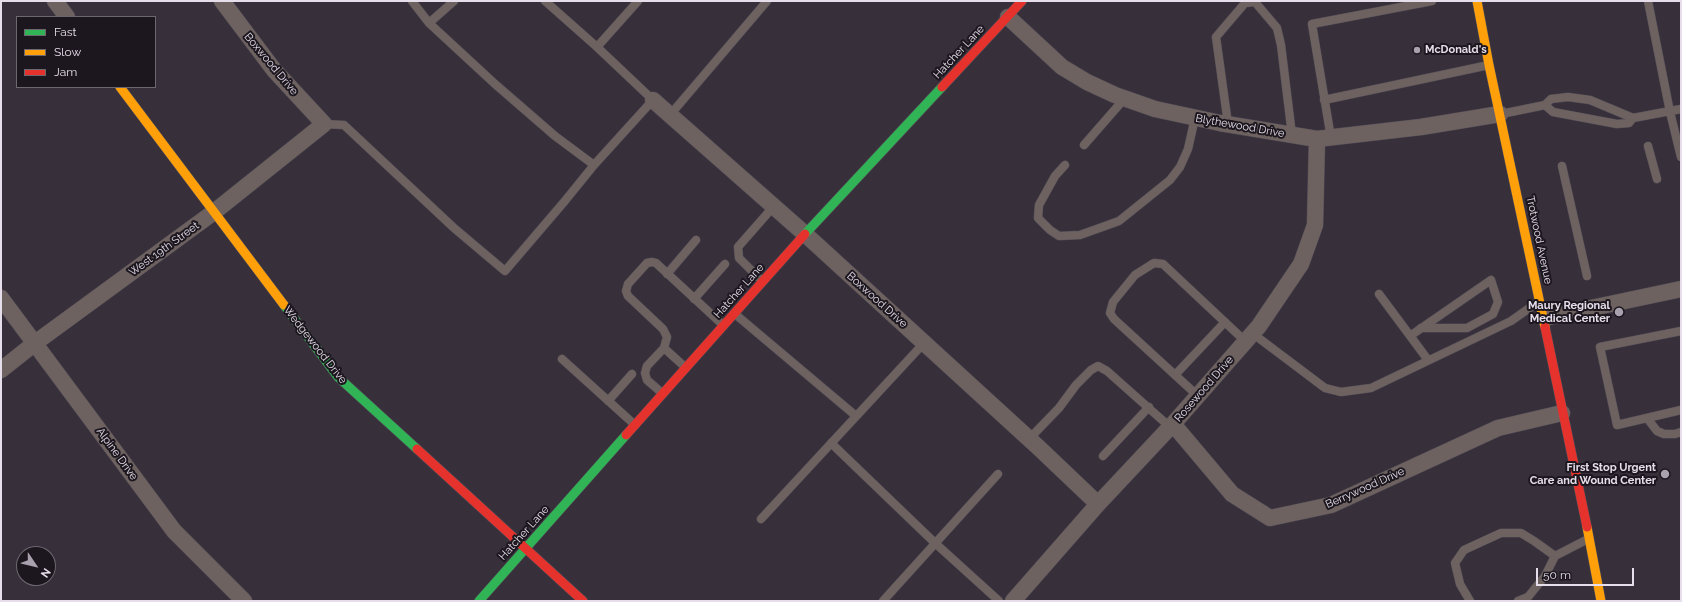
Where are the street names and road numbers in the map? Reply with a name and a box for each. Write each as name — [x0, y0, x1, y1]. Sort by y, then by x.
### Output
street label: Hatcher Lane — [931, 22, 987, 82]
street label: Boxwood Drive — [241, 30, 301, 98]
street label: Blythewood Drive — [1194, 112, 1286, 140]
street label: Trotwood Avenue — [1523, 195, 1555, 285]
street label: West 19th Street — [126, 219, 202, 279]
street label: Hatcher Lane — [711, 261, 767, 321]
street label: Boxwood Drive — [844, 269, 910, 331]
street label: Wedgewood Drive — [281, 304, 349, 386]
street label: Rosewood Drive — [1172, 353, 1236, 425]
street label: Alpine Drive — [94, 425, 140, 483]
street label: Berrywood Drive — [1323, 465, 1407, 511]
street label: Hatcher Lane — [496, 503, 552, 563]

